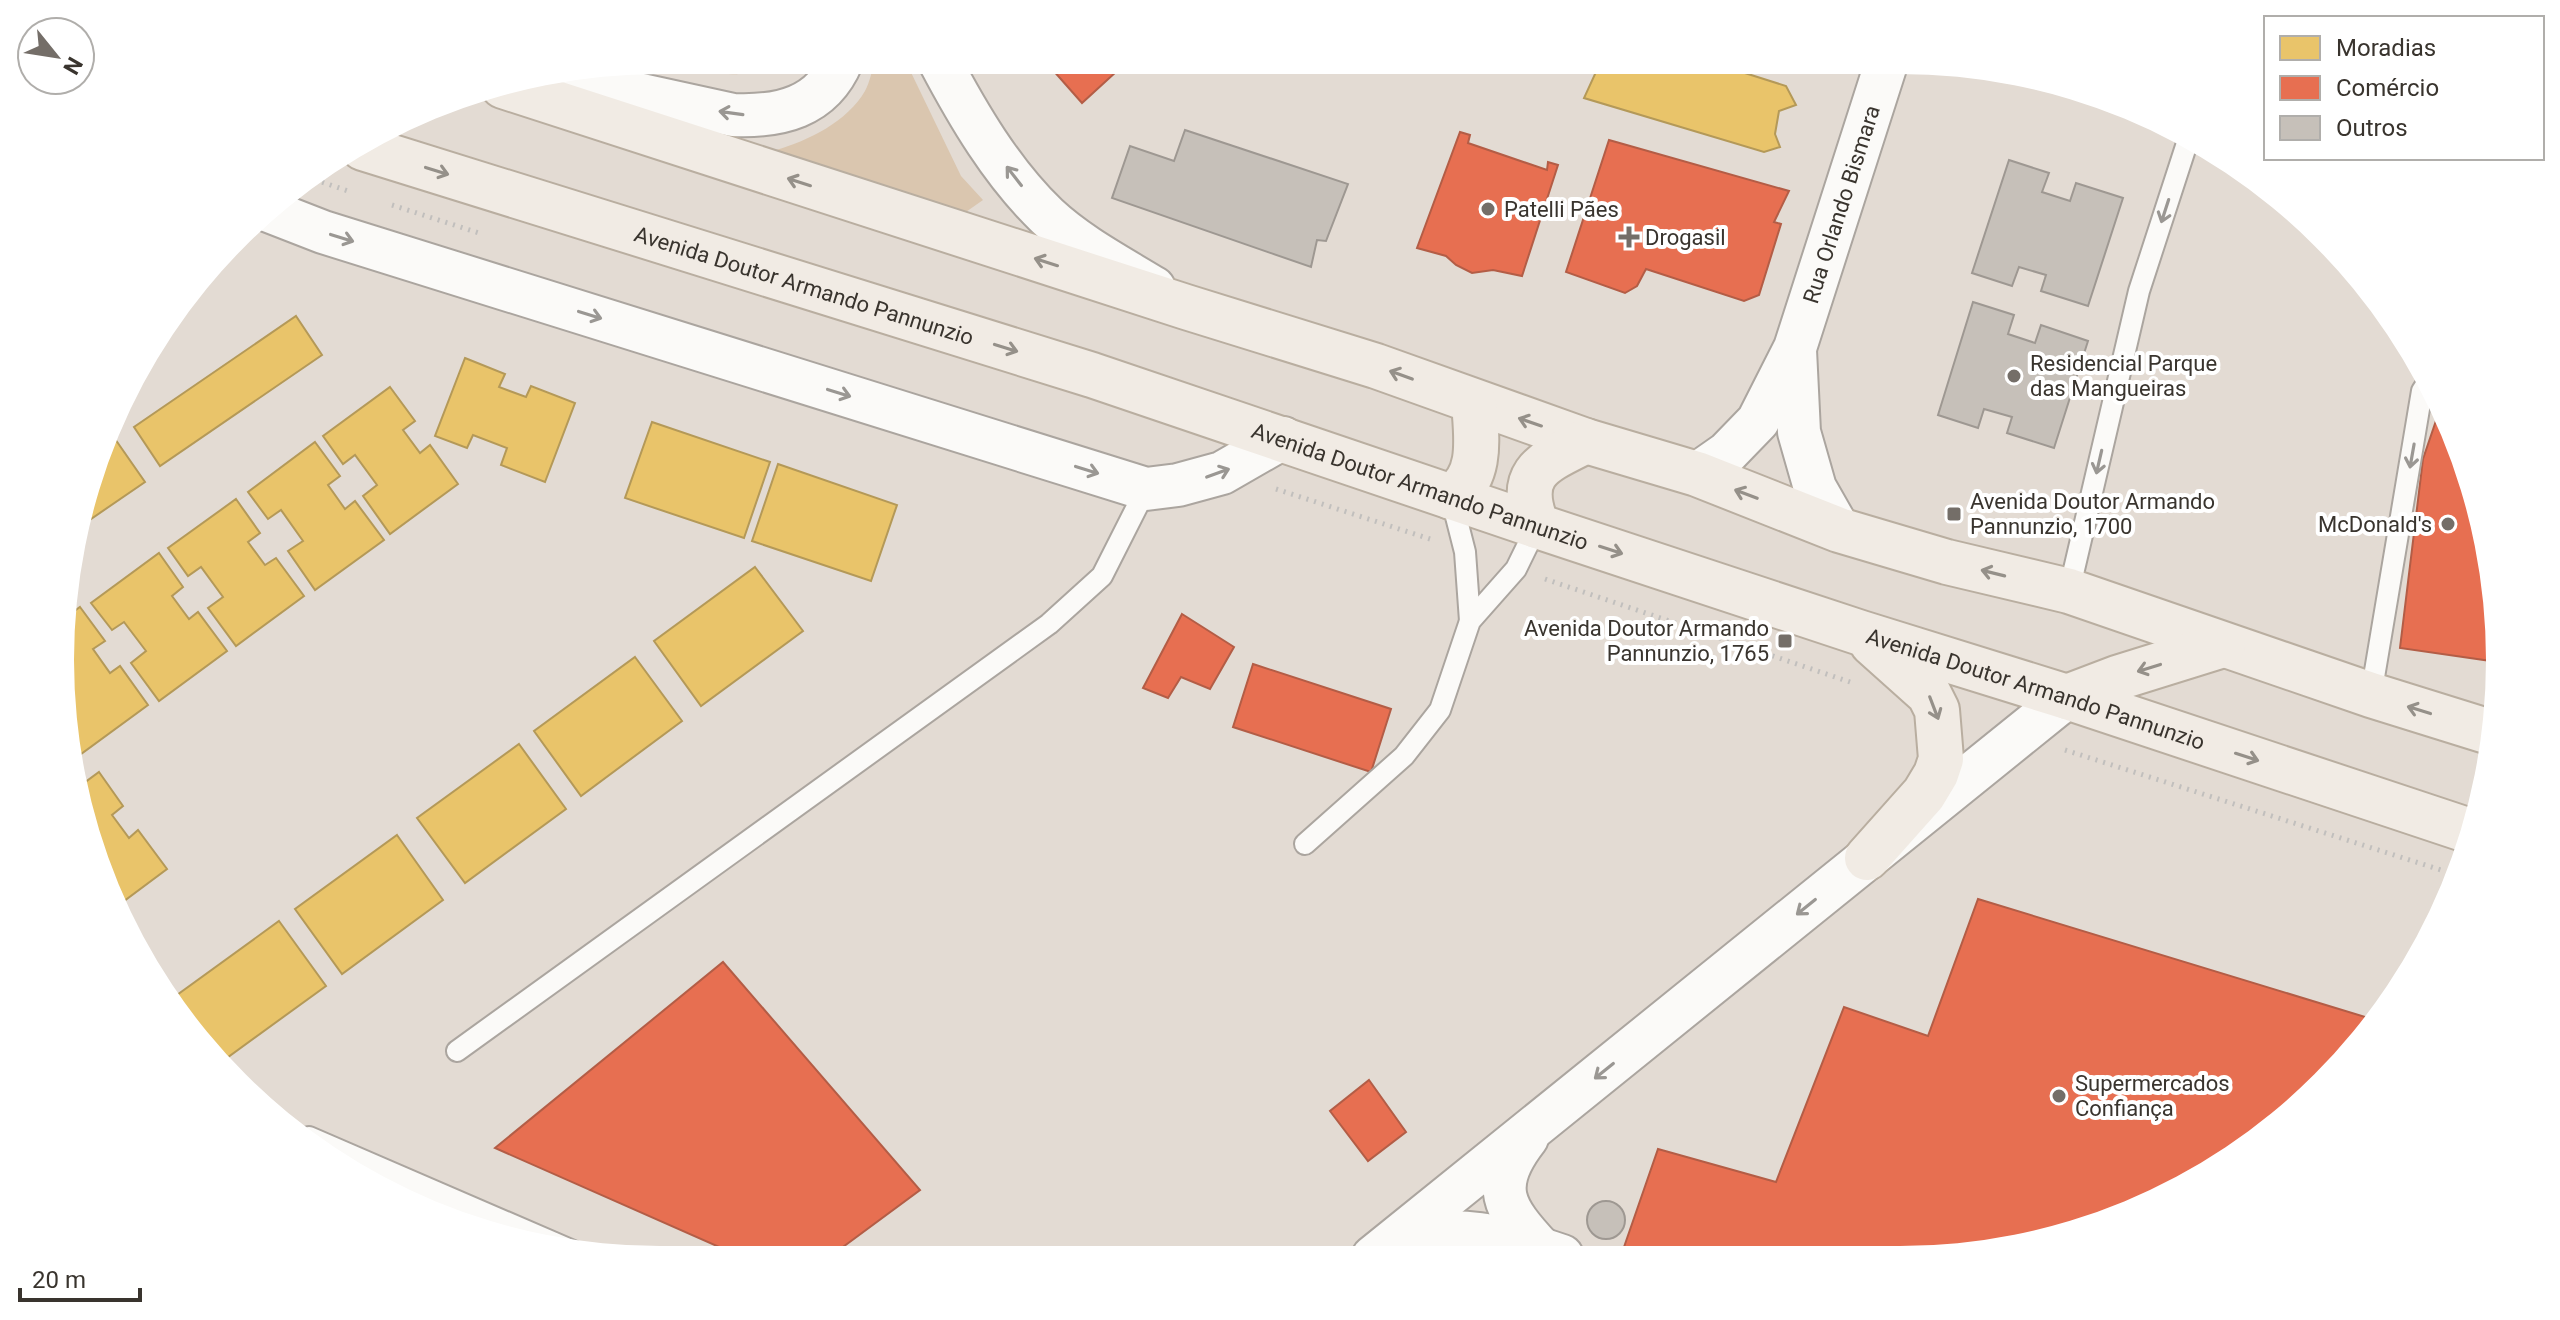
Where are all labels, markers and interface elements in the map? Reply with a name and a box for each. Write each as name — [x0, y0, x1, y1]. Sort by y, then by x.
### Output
north arrow — [16, 16, 96, 96]
legend — [2264, 16, 2544, 160]
text: Moradias — [2336, 34, 2436, 62]
text: N — [58, 53, 88, 79]
text: Comércio — [2336, 74, 2439, 102]
street label: Rua Orlando Bismara — [1798, 102, 1884, 306]
one-way arrow — [719, 105, 744, 120]
text: Outros — [2336, 114, 2408, 142]
one-way arrow — [424, 164, 450, 179]
one-way arrow — [1005, 166, 1023, 187]
one-way arrow — [787, 174, 812, 188]
place label: Patelli Pães — [1504, 197, 1619, 222]
one-way arrow — [2157, 198, 2171, 223]
marker: Patelli Pães — [1479, 200, 1497, 218]
street label: Avenida Doutor Armando Pannunzio — [631, 221, 977, 350]
place label: Drogasil — [1645, 225, 1726, 250]
marker: Drogasil — [1620, 228, 1638, 246]
one-way arrow — [329, 232, 354, 247]
one-way arrow — [1034, 254, 1059, 269]
one-way arrow — [577, 308, 603, 323]
one-way arrow — [993, 341, 1019, 356]
place label: Residencial Parque das Mangueiras — [2030, 351, 2217, 401]
one-way arrow — [1388, 367, 1413, 382]
marker: Residencial Parque das Mangueiras — [2005, 367, 2023, 385]
one-way arrow — [825, 386, 851, 401]
one-way arrow — [1518, 414, 1543, 428]
street label: Avenida Doutor Armando Pannunzio — [1249, 418, 1592, 555]
one-way arrow — [2403, 443, 2418, 468]
one-way arrow — [2091, 449, 2106, 475]
one-way arrow — [1073, 463, 1099, 478]
one-way arrow — [1205, 465, 1230, 479]
one-way arrow — [1734, 486, 1759, 500]
place label: Avenida Doutor Armando Pannunzio, 1700 — [1970, 489, 2215, 539]
marker: Avenida Doutor Armando Pannunzio, 1700 — [1945, 505, 1963, 523]
place label: McDonald's — [2318, 512, 2432, 537]
marker: McDonald's — [2439, 515, 2457, 533]
one-way arrow — [1598, 544, 1623, 559]
one-way arrow — [1981, 565, 2006, 580]
place label: Avenida Doutor Armando Pannunzio, 1765 — [1524, 616, 1769, 666]
street label: Avenida Doutor Armando Pannunzio — [1863, 623, 2208, 754]
marker: Avenida Doutor Armando Pannunzio, 1765 — [1776, 632, 1794, 650]
one-way arrow — [2136, 661, 2162, 676]
one-way arrow — [1928, 695, 1942, 719]
one-way arrow — [2406, 702, 2432, 717]
one-way arrow — [2235, 750, 2260, 765]
one-way arrow — [1796, 898, 1817, 916]
one-way arrow — [1594, 1062, 1615, 1080]
place label: Supermercados Confiança — [2075, 1071, 2230, 1121]
marker: Supermercados Confiança — [2050, 1087, 2068, 1105]
scale bar — [20, 1252, 140, 1302]
text: 20 m — [32, 1266, 86, 1294]

